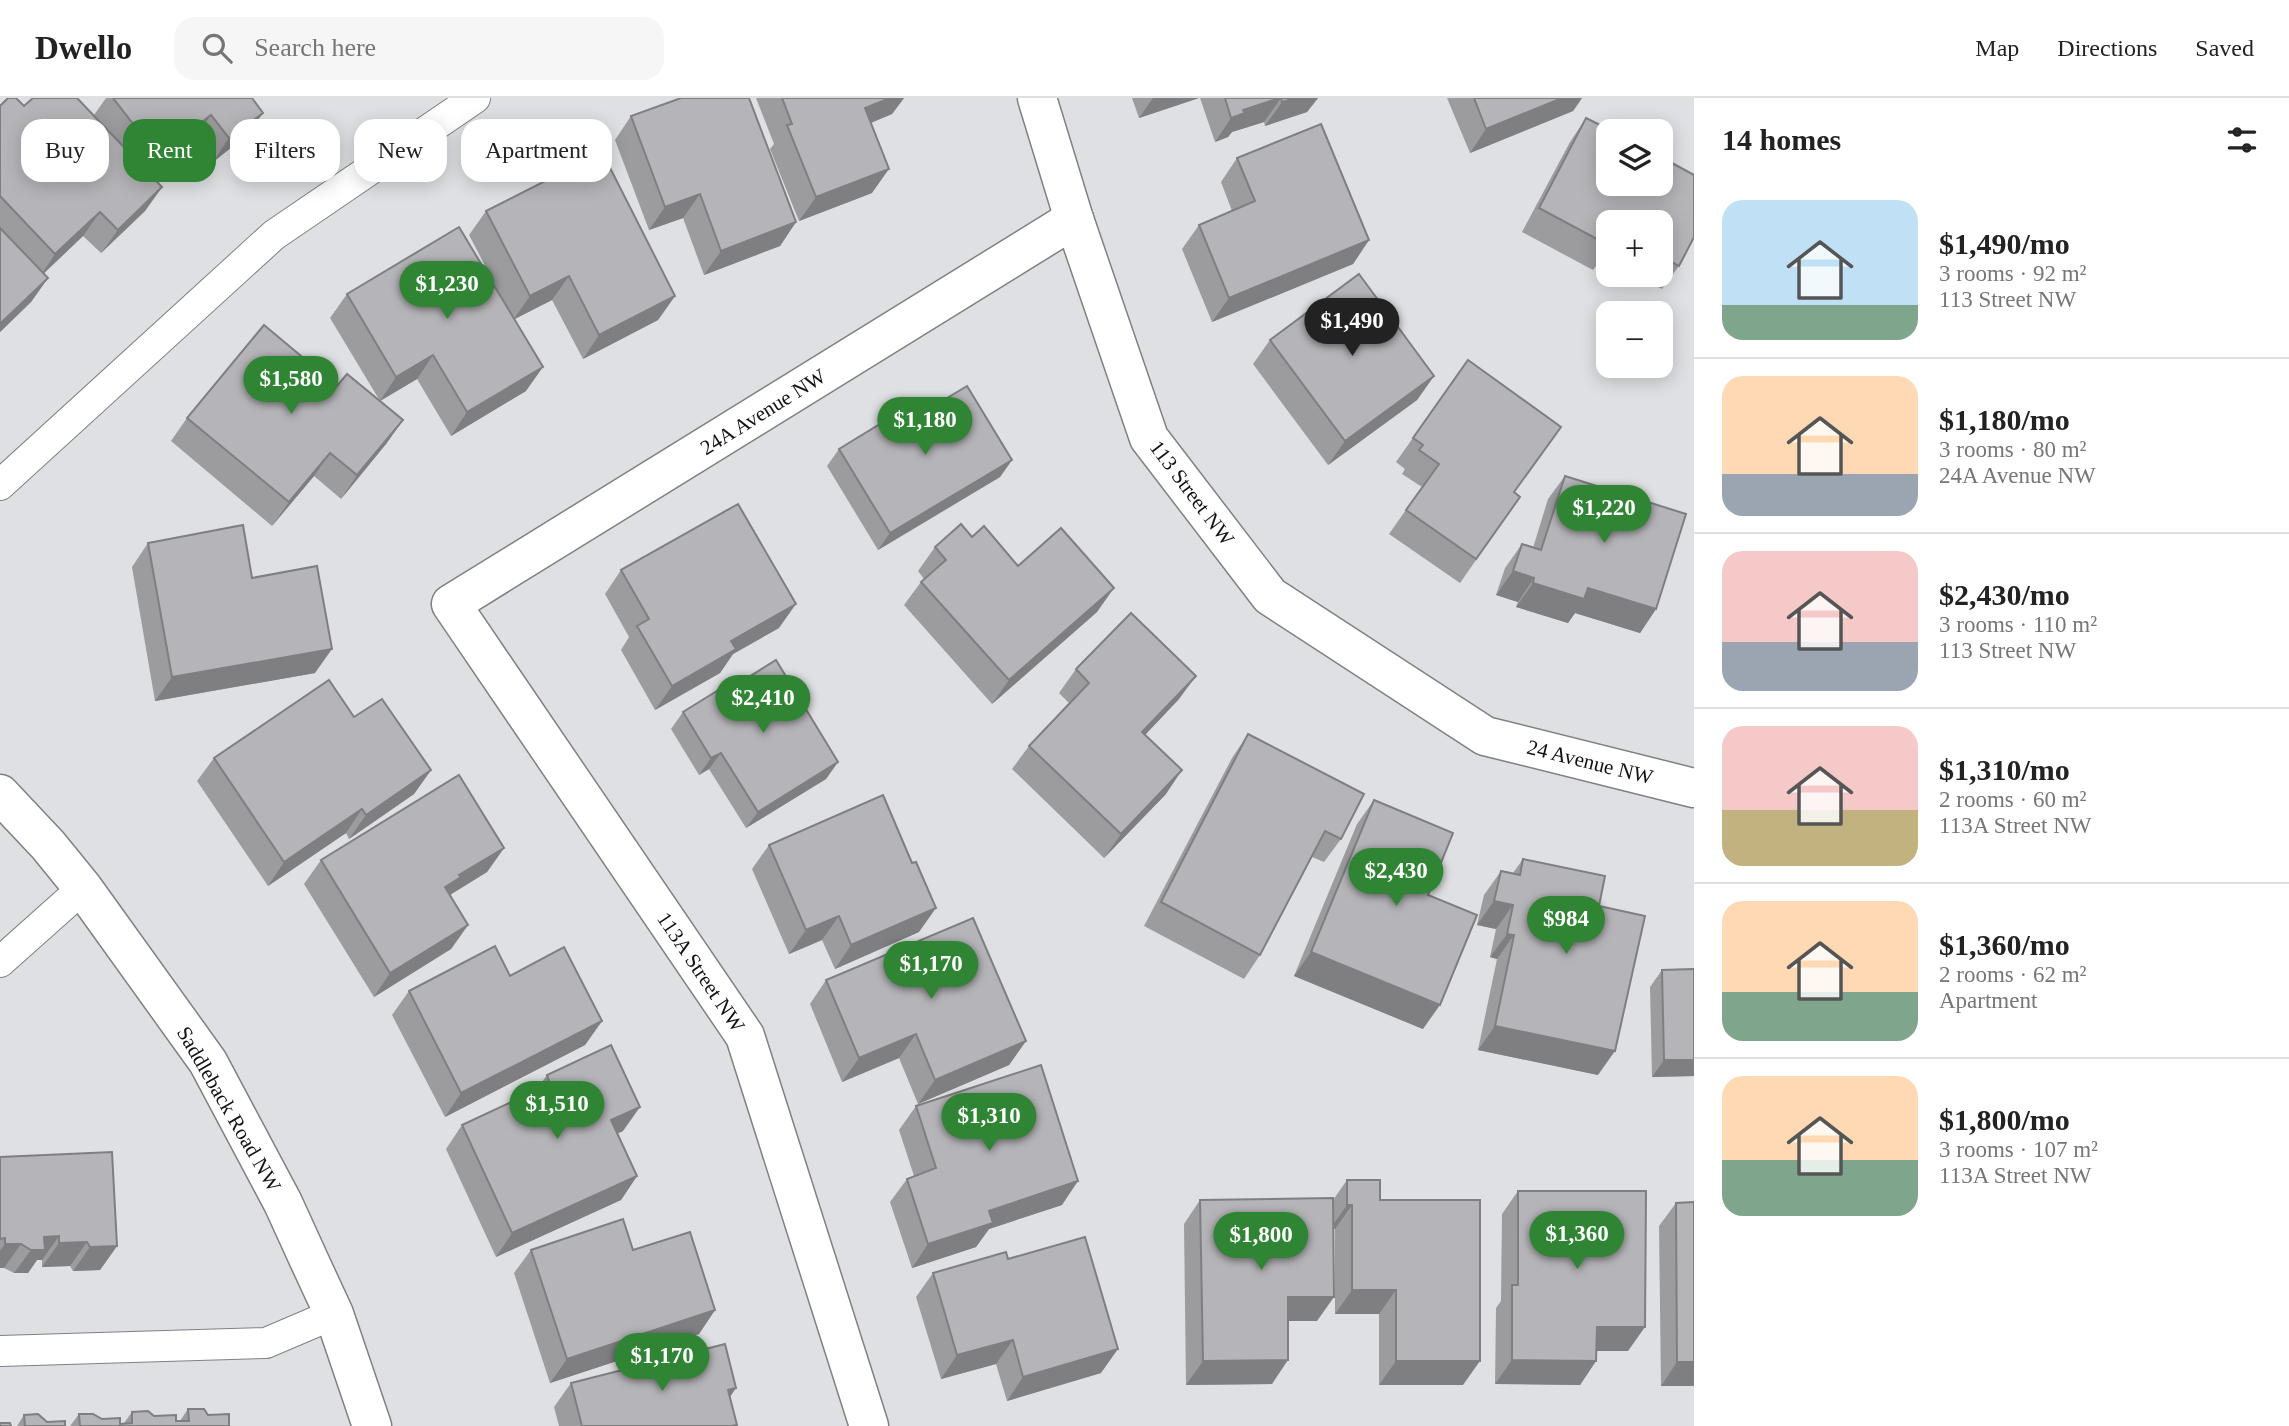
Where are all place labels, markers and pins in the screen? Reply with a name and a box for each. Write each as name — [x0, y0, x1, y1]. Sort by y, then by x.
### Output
pin: $1,230 — [390, 262, 504, 321]
pin: $1,490 — [1295, 299, 1409, 358]
pin: $1,580 — [234, 356, 348, 416]
pin: $1,180 — [868, 398, 982, 457]
pin: $1,220 — [1547, 486, 1661, 545]
pin: $2,410 — [706, 676, 820, 735]
pin: $2,430 — [1339, 848, 1453, 908]
pin: $984 — [1525, 896, 1607, 956]
pin: $1,170 — [874, 942, 988, 1001]
pin: $1,510 — [500, 1082, 614, 1141]
pin: $1,310 — [932, 1094, 1046, 1153]
pin: $1,800 — [1204, 1212, 1318, 1272]
pin: $1,360 — [1520, 1212, 1634, 1271]
pin: $1,170 — [605, 1334, 719, 1393]

